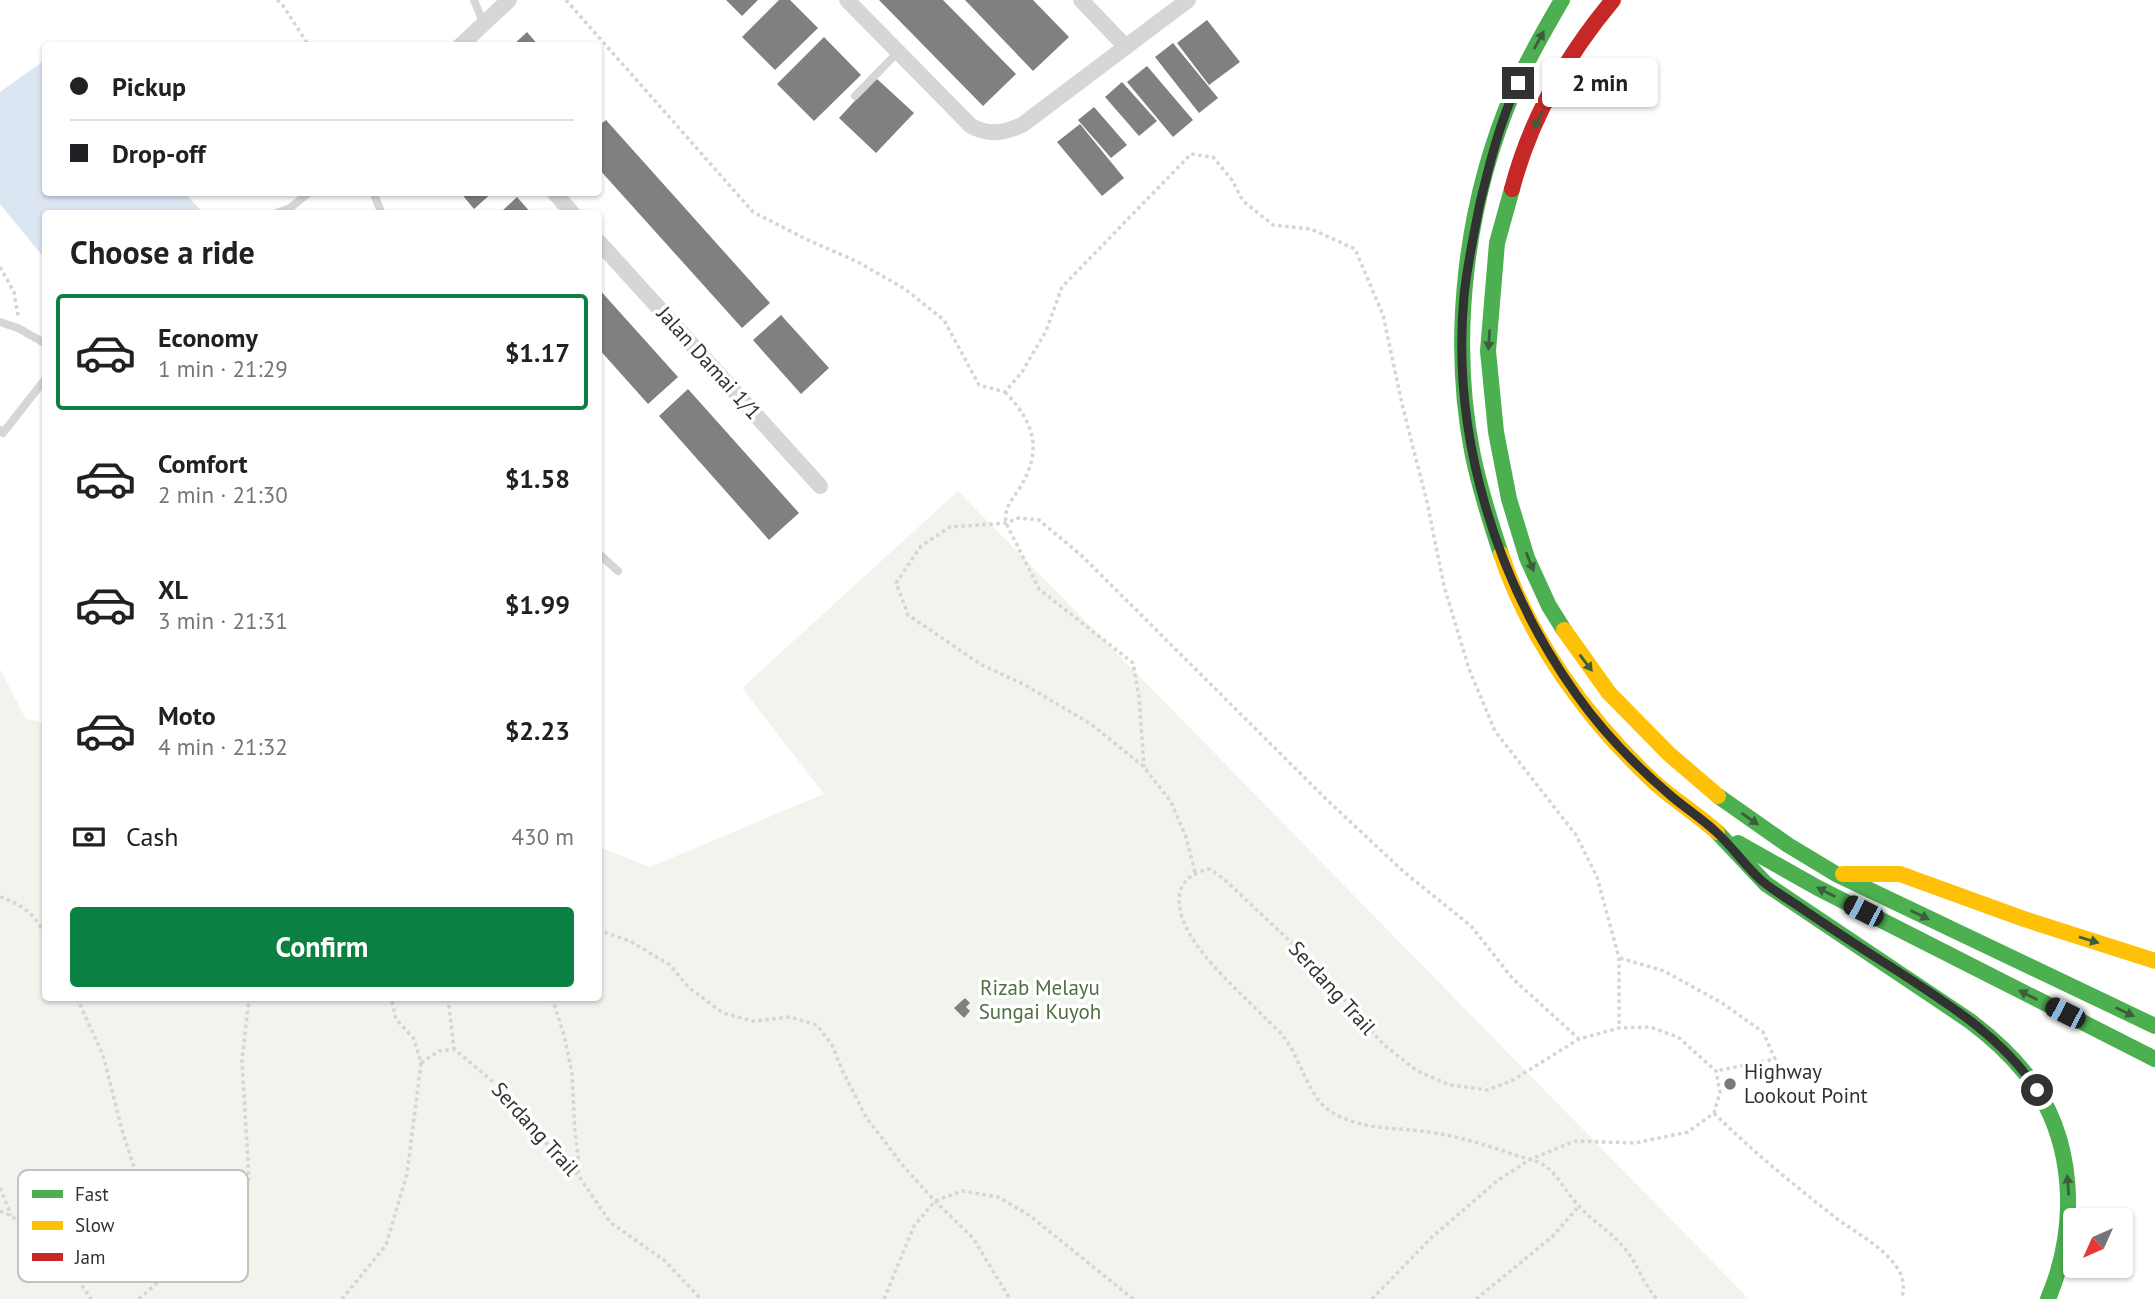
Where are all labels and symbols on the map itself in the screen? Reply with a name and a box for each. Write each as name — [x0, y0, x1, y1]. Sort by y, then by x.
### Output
one-way arrow — [1533, 30, 1545, 50]
callout: 2 min — [1542, 58, 1658, 108]
route end — [1502, 67, 1534, 99]
one-way arrow — [1532, 110, 1544, 130]
street label: Jalan Damai 1/1 — [651, 300, 767, 425]
one-way arrow — [1483, 329, 1494, 351]
one-way arrow — [1524, 552, 1535, 573]
one-way arrow — [1579, 654, 1593, 672]
one-way arrow — [1741, 812, 1759, 826]
one-way arrow — [1816, 886, 1835, 898]
car — [1840, 892, 1887, 930]
one-way arrow — [1910, 909, 1930, 921]
street label: Serdang Trail — [1283, 935, 1382, 1040]
one-way arrow — [2079, 935, 2100, 946]
park label: Rizab Melayu Sungai Kuyoh — [979, 974, 1101, 1025]
one-way arrow — [2018, 990, 2038, 1001]
car — [2042, 994, 2089, 1032]
one-way arrow — [2115, 1007, 2135, 1018]
place label: Highway Lookout Point — [1744, 1058, 1868, 1109]
route start — [2021, 1074, 2053, 1106]
street label: Serdang Trail — [486, 1076, 585, 1181]
marker: Highway Lookout Point — [1722, 1076, 1738, 1092]
legend — [18, 1170, 248, 1282]
one-way arrow — [2062, 1174, 2073, 1196]
text: Fast — [75, 1182, 109, 1206]
north arrow — [2063, 1208, 2133, 1278]
text: Slow — [75, 1213, 115, 1237]
text: Jam — [74, 1245, 105, 1269]

